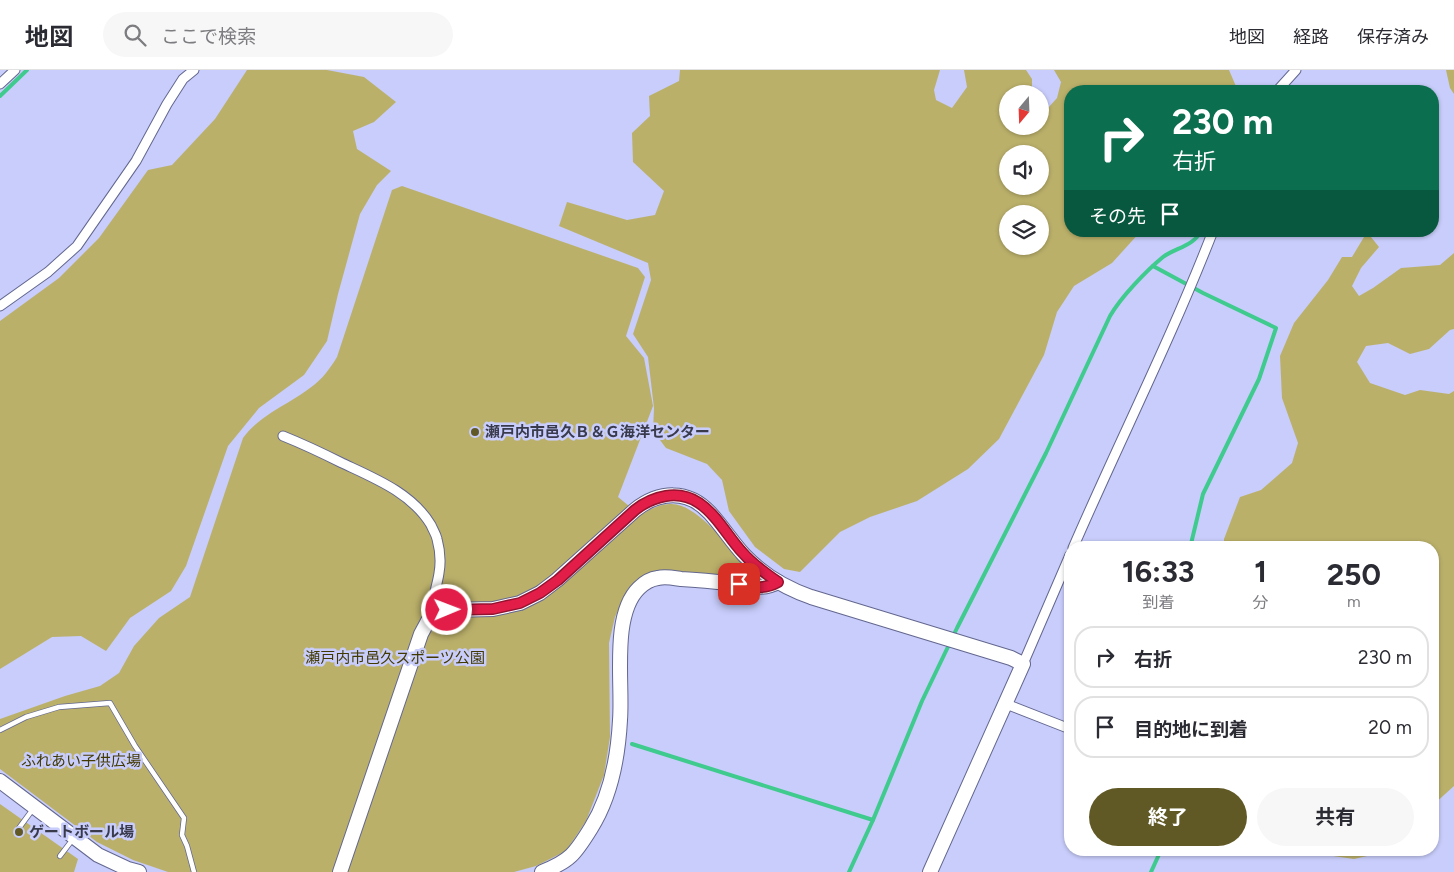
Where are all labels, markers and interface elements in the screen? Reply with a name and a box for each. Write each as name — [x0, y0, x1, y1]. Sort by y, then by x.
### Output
search box — [103, 12, 453, 57]
icon: search — [121, 21, 149, 49]
text: 地図 — [25, 22, 73, 51]
text: ここで検索 — [161, 25, 256, 48]
text: 地図 — [1229, 26, 1265, 48]
text: 経路 — [1293, 26, 1329, 48]
text: 保存済み — [1357, 26, 1429, 48]
north arrow — [999, 85, 1049, 135]
map controls — [999, 85, 1049, 255]
text: 230 m — [1172, 101, 1273, 143]
icon: right — [1089, 105, 1154, 170]
button: sound — [999, 145, 1049, 195]
text: 右折 — [1172, 148, 1216, 175]
icon: arrive — [1156, 200, 1184, 228]
button: layers — [999, 205, 1049, 255]
text: その先 — [1089, 205, 1146, 228]
place label: 瀬戸内市邑久Ｂ＆Ｇ海洋センター — [485, 423, 710, 441]
marker: 瀬戸内市邑久Ｂ＆Ｇ海洋センター — [469, 426, 481, 438]
text: 16:33 — [1122, 553, 1195, 590]
text: 1 — [1254, 553, 1267, 590]
text: 250 — [1327, 556, 1381, 593]
pin — [718, 563, 760, 605]
icon: arrive — [725, 570, 753, 598]
position arrow — [420, 583, 472, 635]
text: m — [1347, 592, 1361, 611]
text: 到着 — [1142, 593, 1174, 612]
text: 分 — [1253, 593, 1269, 612]
icon: right — [1091, 643, 1119, 671]
text: 230 m — [1358, 646, 1412, 669]
text: 右折 — [1134, 648, 1172, 671]
park label: 瀬戸内市邑久スポーツ公園 — [305, 649, 485, 667]
icon: arrive — [1091, 713, 1119, 741]
text: 20 m — [1368, 716, 1412, 739]
text: 目的地に到着 — [1134, 718, 1248, 741]
park label: ふれあい子供広場 — [21, 752, 141, 770]
button: 終了 — [1089, 788, 1247, 846]
button: 共有 — [1257, 788, 1414, 846]
place label: ゲートボール場 — [29, 823, 134, 841]
marker: ゲートボール場 — [13, 826, 25, 838]

